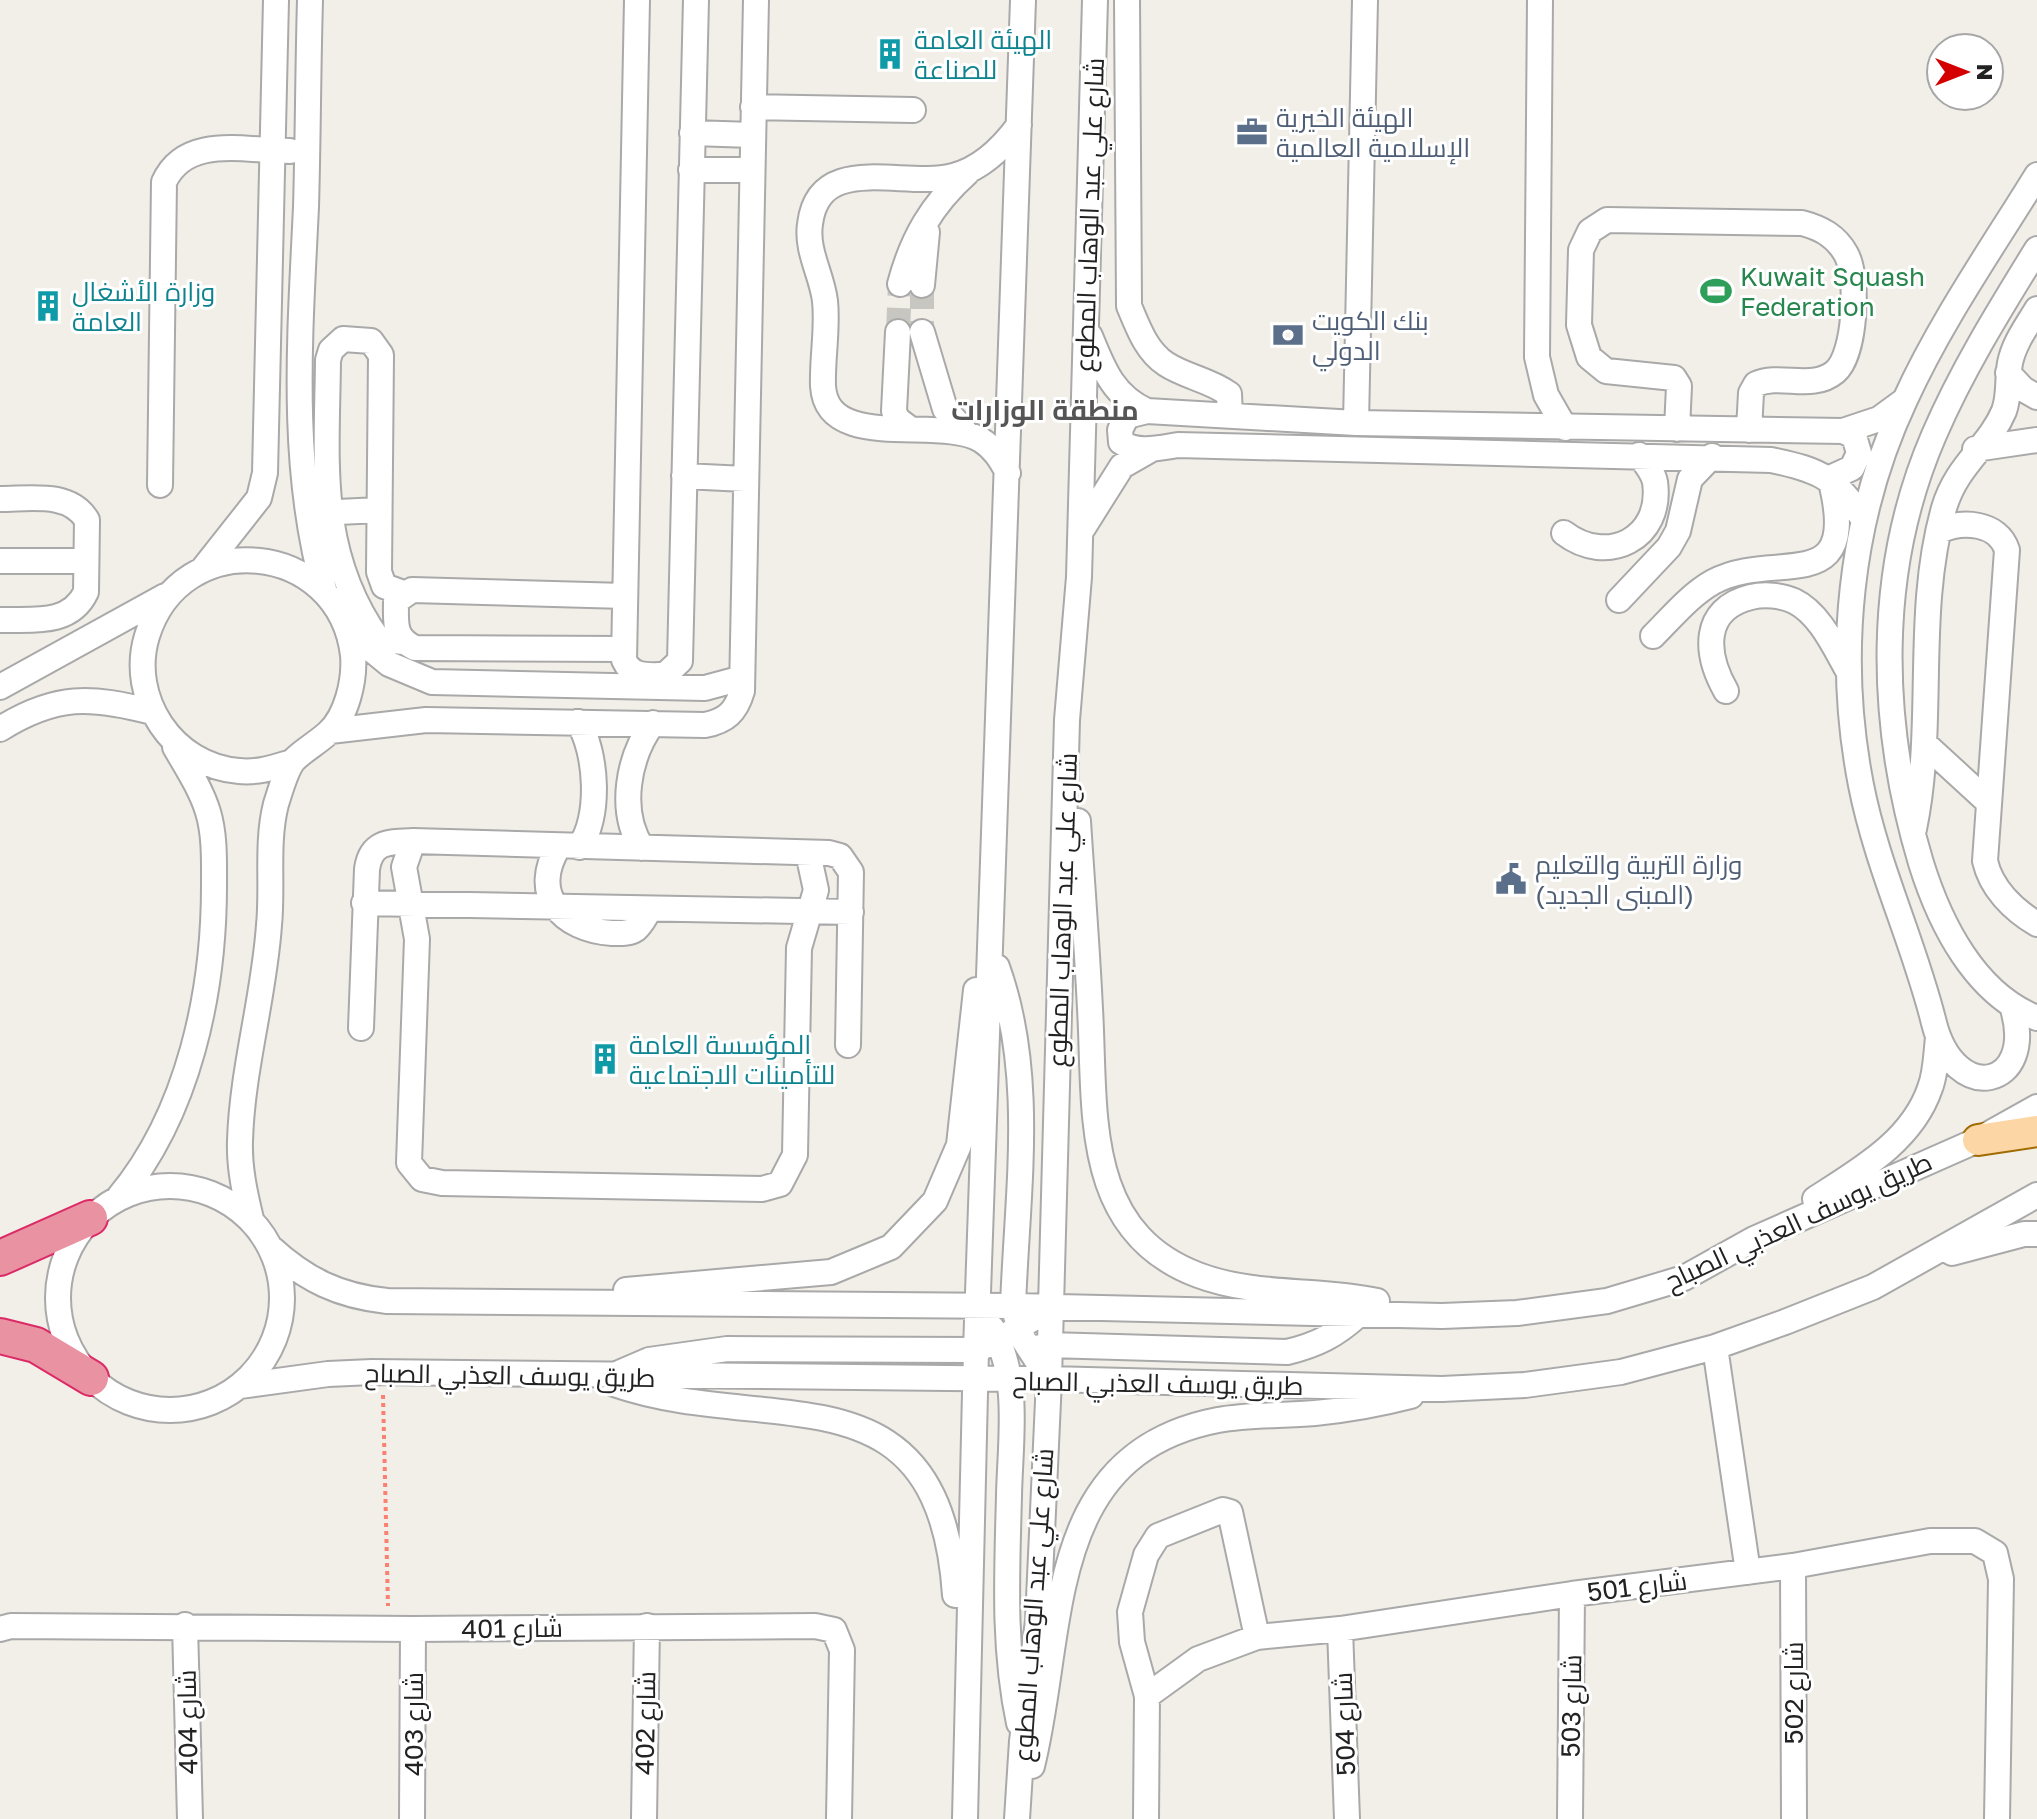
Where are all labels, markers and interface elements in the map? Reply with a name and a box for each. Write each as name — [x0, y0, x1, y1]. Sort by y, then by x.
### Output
place label: الهيئة العامة للصناعة — [914, 24, 1052, 85]
north arrow — [1925, 32, 2005, 112]
building icon: الهيئة العامة للصناعة — [873, 37, 907, 71]
street label: شارع علي عبد الوهاب المطوع — [1068, 57, 1116, 373]
text: N — [1972, 64, 1999, 80]
place label: الهيئة الخيرية الإسلامية العالمية — [1276, 102, 1470, 165]
office icon: الهيئة الخيرية الإسلامية العالمية — [1235, 115, 1269, 149]
place label: Kuwait Squash Federation — [1740, 261, 1925, 322]
sports icon: Kuwait Squash Federation — [1699, 274, 1733, 308]
place label: وزارة الأشغال العامة — [72, 276, 215, 337]
building icon: وزارة الأشغال العامة — [31, 289, 65, 323]
place label: بنك الكويت الدولي — [1312, 305, 1429, 372]
bank icon: بنك الكويت الدولي — [1271, 318, 1305, 352]
district label: منطقة الوزارات — [951, 393, 1139, 427]
street label: شارع علي عبد الوهاب المطوع — [1041, 752, 1089, 1068]
place label: وزارة التربية والتعليم (المبنى الجديد) — [1535, 849, 1742, 911]
public building icon: وزارة التربية والتعليم (المبنى الجديد) — [1494, 862, 1528, 896]
place label: المؤسسة العامة للتأمينات الاجتماعية — [629, 1029, 835, 1090]
building icon: المؤسسة العامة للتأمينات الاجتماعية — [588, 1042, 622, 1076]
street label: طريق يوسف العذبي الصباح — [1660, 1145, 1939, 1302]
street label: طريق يوسف العذبي الصباح — [364, 1357, 656, 1399]
street label: طريق يوسف العذبي الصباح — [1012, 1365, 1304, 1407]
street label: شارع علي عبد الوهاب المطوع — [1007, 1447, 1065, 1763]
street label: شارع 501 — [1585, 1564, 1689, 1610]
street label: شارع 401 — [461, 1612, 563, 1646]
street label: شارع 502 — [1778, 1641, 1811, 1745]
street label: شارع 503 — [1555, 1654, 1589, 1758]
street label: شارع 404 — [171, 1669, 205, 1775]
street label: شارع 402 — [629, 1671, 663, 1775]
street label: شارع 504 — [1327, 1671, 1363, 1776]
street label: شارع 403 — [398, 1672, 431, 1776]

